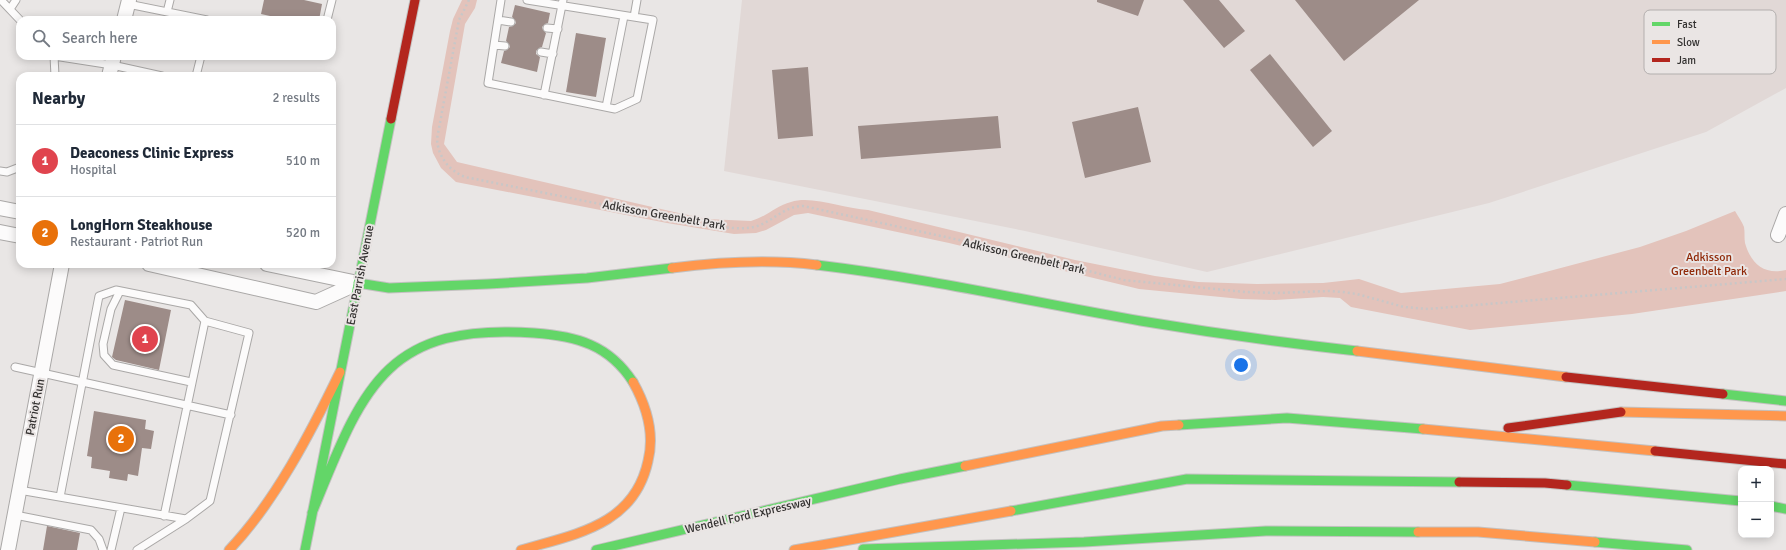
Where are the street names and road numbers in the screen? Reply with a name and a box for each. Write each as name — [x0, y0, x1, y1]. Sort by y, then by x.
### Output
street label: Adkisson Greenbelt Park — [601, 197, 727, 234]
street label: East Parrish Avenue — [343, 224, 378, 326]
street label: Adkisson Greenbelt Park — [961, 235, 1086, 278]
street label: Patriot Run — [23, 377, 48, 437]
street label: Wendell Ford Expressway — [684, 494, 813, 537]

